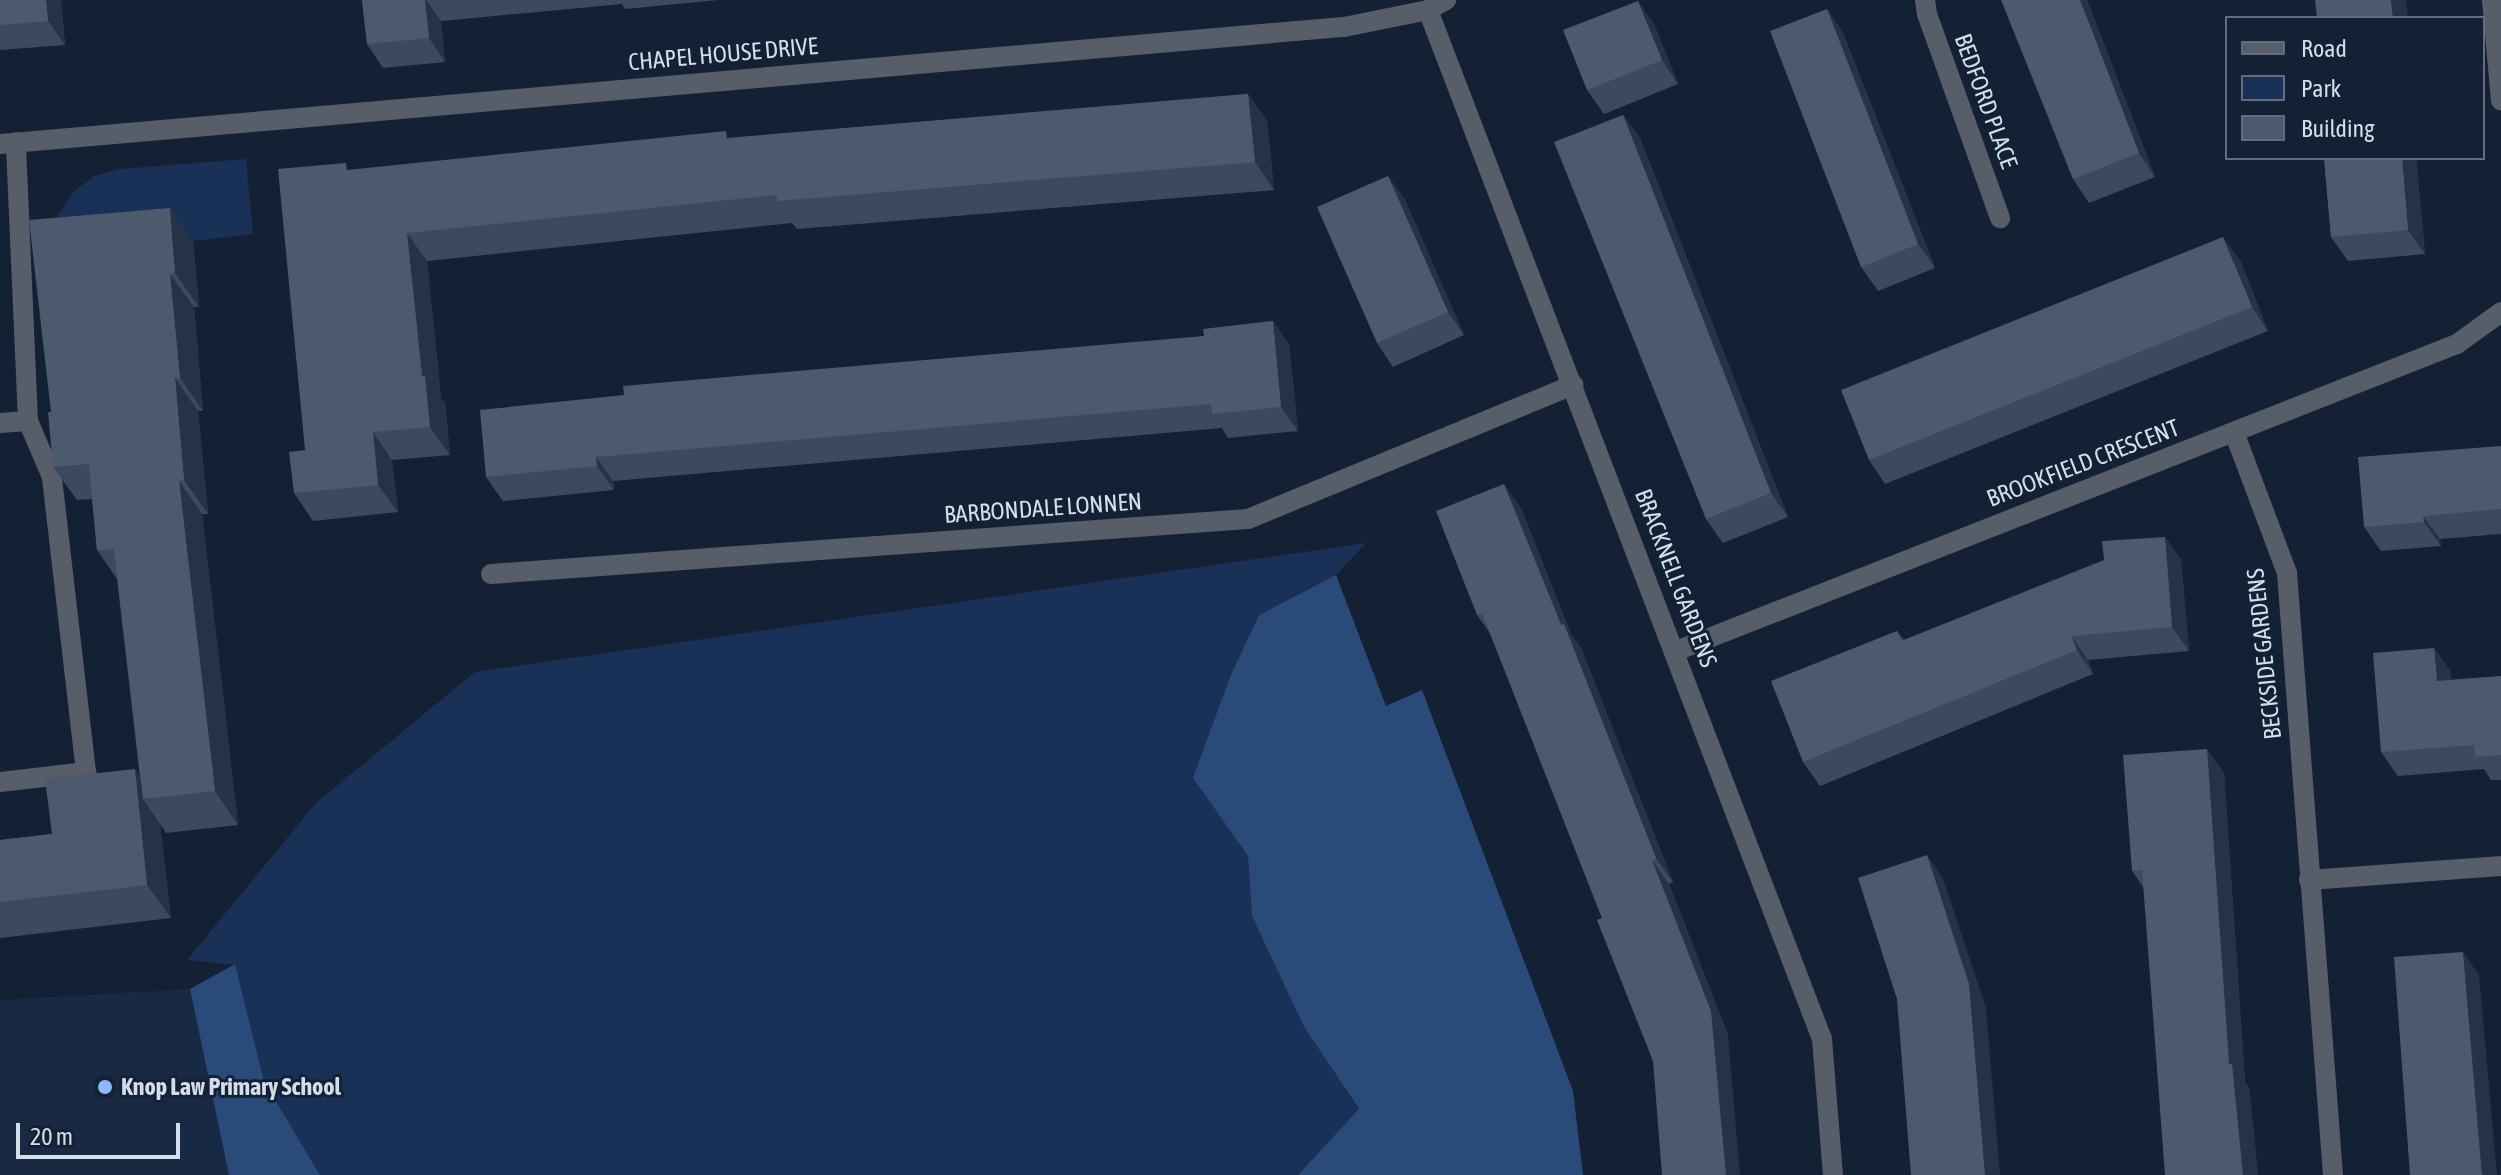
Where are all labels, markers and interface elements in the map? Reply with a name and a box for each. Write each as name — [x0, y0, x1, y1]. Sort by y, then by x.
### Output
legend — [2225, 16, 2485, 160]
street label: BEDFORD PLACE — [1948, 30, 2024, 172]
street label: CHAPEL HOUSE DRIVE — [627, 31, 819, 77]
text: Road — [2301, 35, 2347, 62]
text: Park — [2301, 75, 2341, 102]
text: Building — [2301, 115, 2374, 142]
street label: BROOKFIELD CRESCENT — [1983, 413, 2183, 513]
street label: BRACKNELL GARDENS — [1629, 485, 1723, 671]
street label: BARBONDALE LONNEN — [943, 487, 1143, 529]
street label: BECKSIDE GARDENS — [2241, 567, 2287, 741]
place label: Knop Law Primary School — [121, 1073, 341, 1101]
marker: Knop Law Primary School — [96, 1078, 114, 1096]
scale bar — [20, 1107, 184, 1157]
text: 20 m — [30, 1123, 73, 1150]

